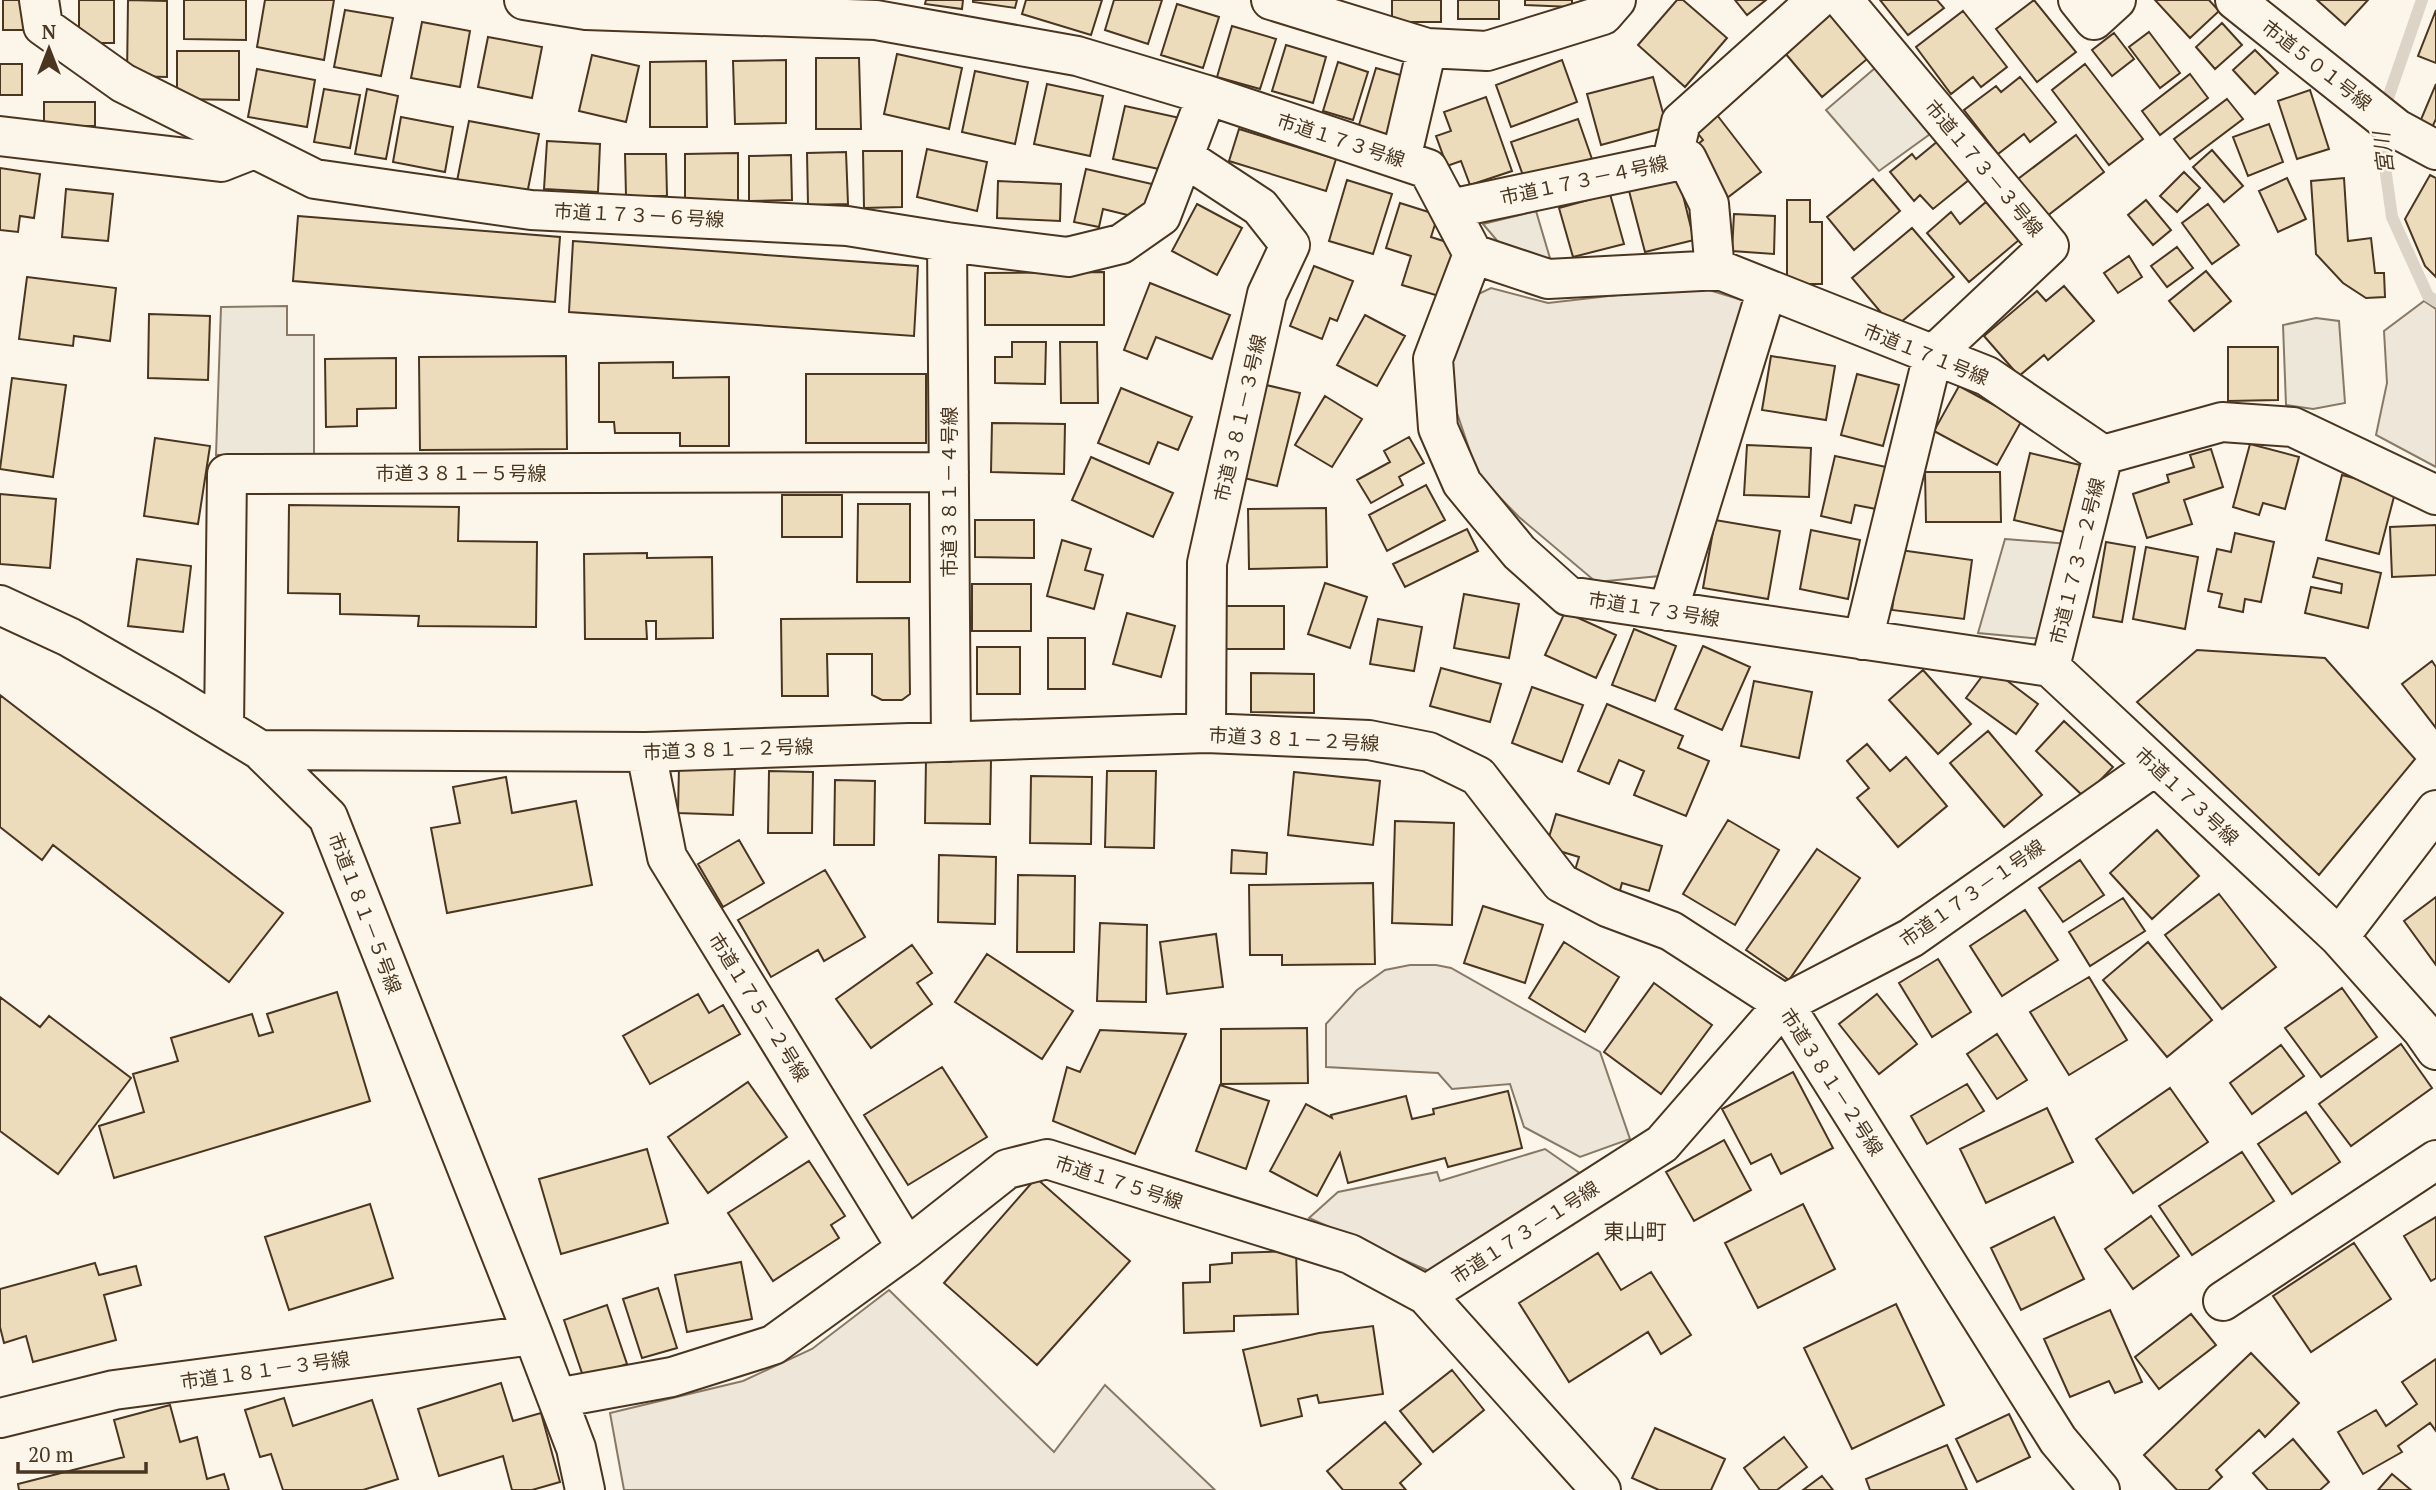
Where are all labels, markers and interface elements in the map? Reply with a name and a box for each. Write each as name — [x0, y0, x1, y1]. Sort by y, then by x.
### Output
north arrow — [14, 14, 84, 84]
street label: 市道５０１号線 — [2257, 14, 2377, 115]
text: N — [42, 19, 57, 44]
street label: 市道１７３－３号線 — [1920, 94, 2049, 241]
street label: 市道１７３号線 — [1274, 107, 1408, 172]
water label: 宮川 — [2366, 129, 2399, 176]
street label: 市道１７３－４号線 — [1498, 150, 1670, 210]
street label: 市道１７３－６号線 — [553, 198, 725, 231]
street label: 市道１７１号線 — [1860, 317, 1993, 390]
street label: 市道３８１－３号線 — [1208, 332, 1271, 504]
street label: 市道３８１－４号線 — [936, 406, 961, 578]
street label: 市道３８１－５号線 — [375, 460, 547, 485]
street label: 市道１７３－２号線 — [2044, 475, 2109, 647]
street label: 市道１７３号線 — [1586, 586, 1722, 631]
street label: 市道３８１－２号線 — [1208, 722, 1380, 755]
street label: 市道３８１－２号線 — [642, 733, 814, 764]
street label: 市道１７３号線 — [2130, 741, 2245, 850]
street label: 市道１８１－５号線 — [323, 829, 408, 997]
street label: 市道１７３－１号線 — [1894, 833, 2049, 952]
street label: 市道１７５－２号線 — [704, 928, 815, 1086]
street label: 市道３８１－２号線 — [1775, 1003, 1889, 1160]
street label: 市道１７５号線 — [1052, 1149, 1186, 1214]
street label: 市道１７３－１号線 — [1446, 1175, 1603, 1289]
district label: 東山町 — [1604, 1217, 1667, 1245]
street label: 市道１８１－３号線 — [179, 1345, 351, 1394]
scale bar — [18, 1430, 145, 1474]
text: 20 m — [28, 1440, 74, 1468]

